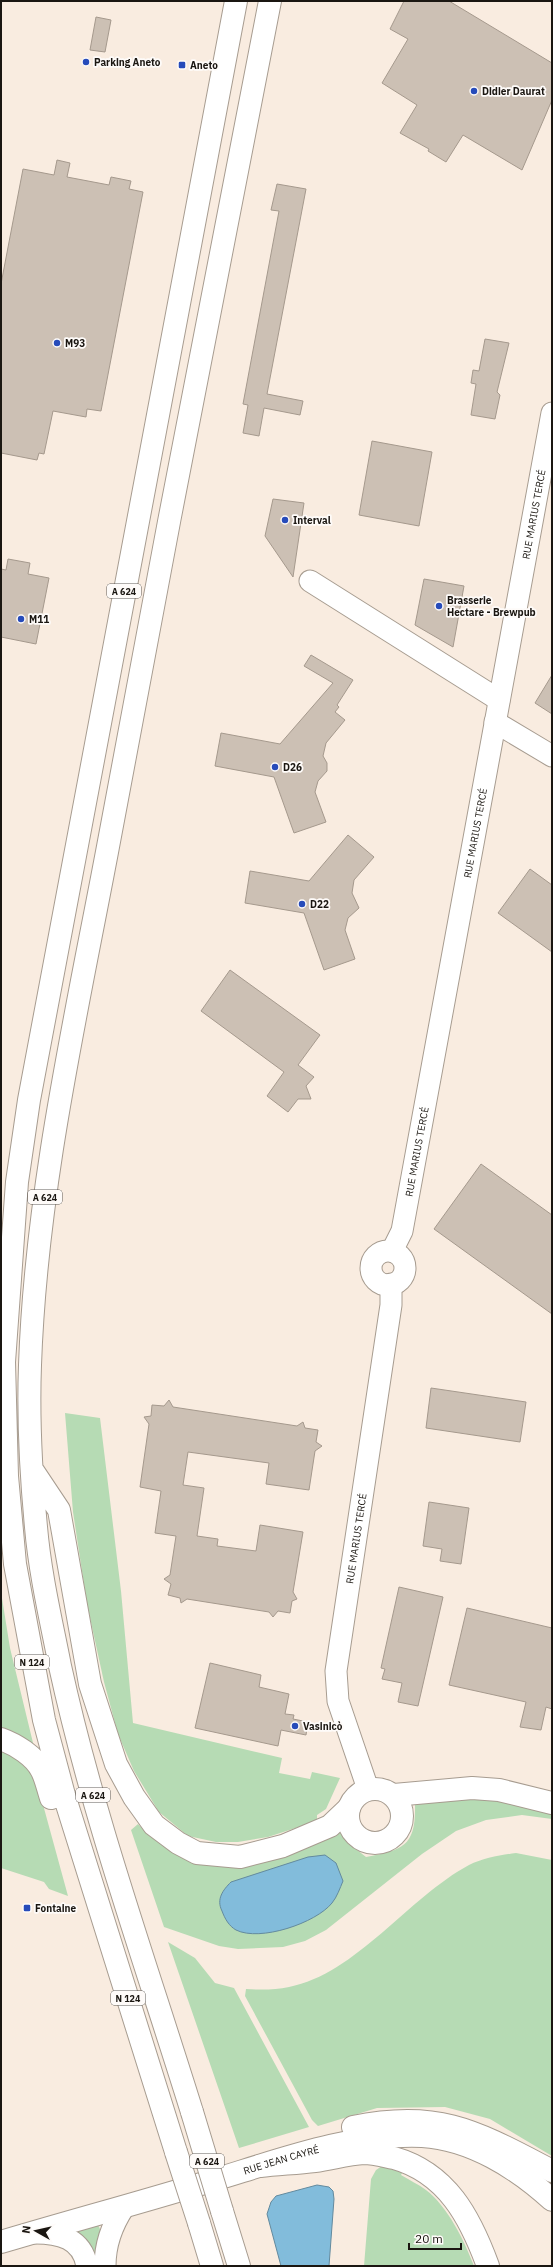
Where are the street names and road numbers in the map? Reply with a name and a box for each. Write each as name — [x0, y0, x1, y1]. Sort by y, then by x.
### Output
street label: RUE MARIUS TERCÉ — [519, 468, 548, 560]
road number: A 624 — [107, 584, 141, 598]
street label: RUE MARIUS TERCÉ — [460, 787, 490, 879]
street label: RUE MARIUS TERCÉ — [402, 1106, 431, 1198]
road number: A 624 — [28, 1190, 62, 1204]
street label: RUE MARIUS TERCÉ — [343, 1492, 369, 1585]
road number: N 124 — [15, 1655, 49, 1669]
road number: A 624 — [76, 1788, 110, 1802]
road number: N 124 — [111, 1991, 145, 2005]
street label: RUE JEAN CAYRÉ — [242, 2142, 321, 2177]
road number: A 624 — [190, 2154, 224, 2168]

